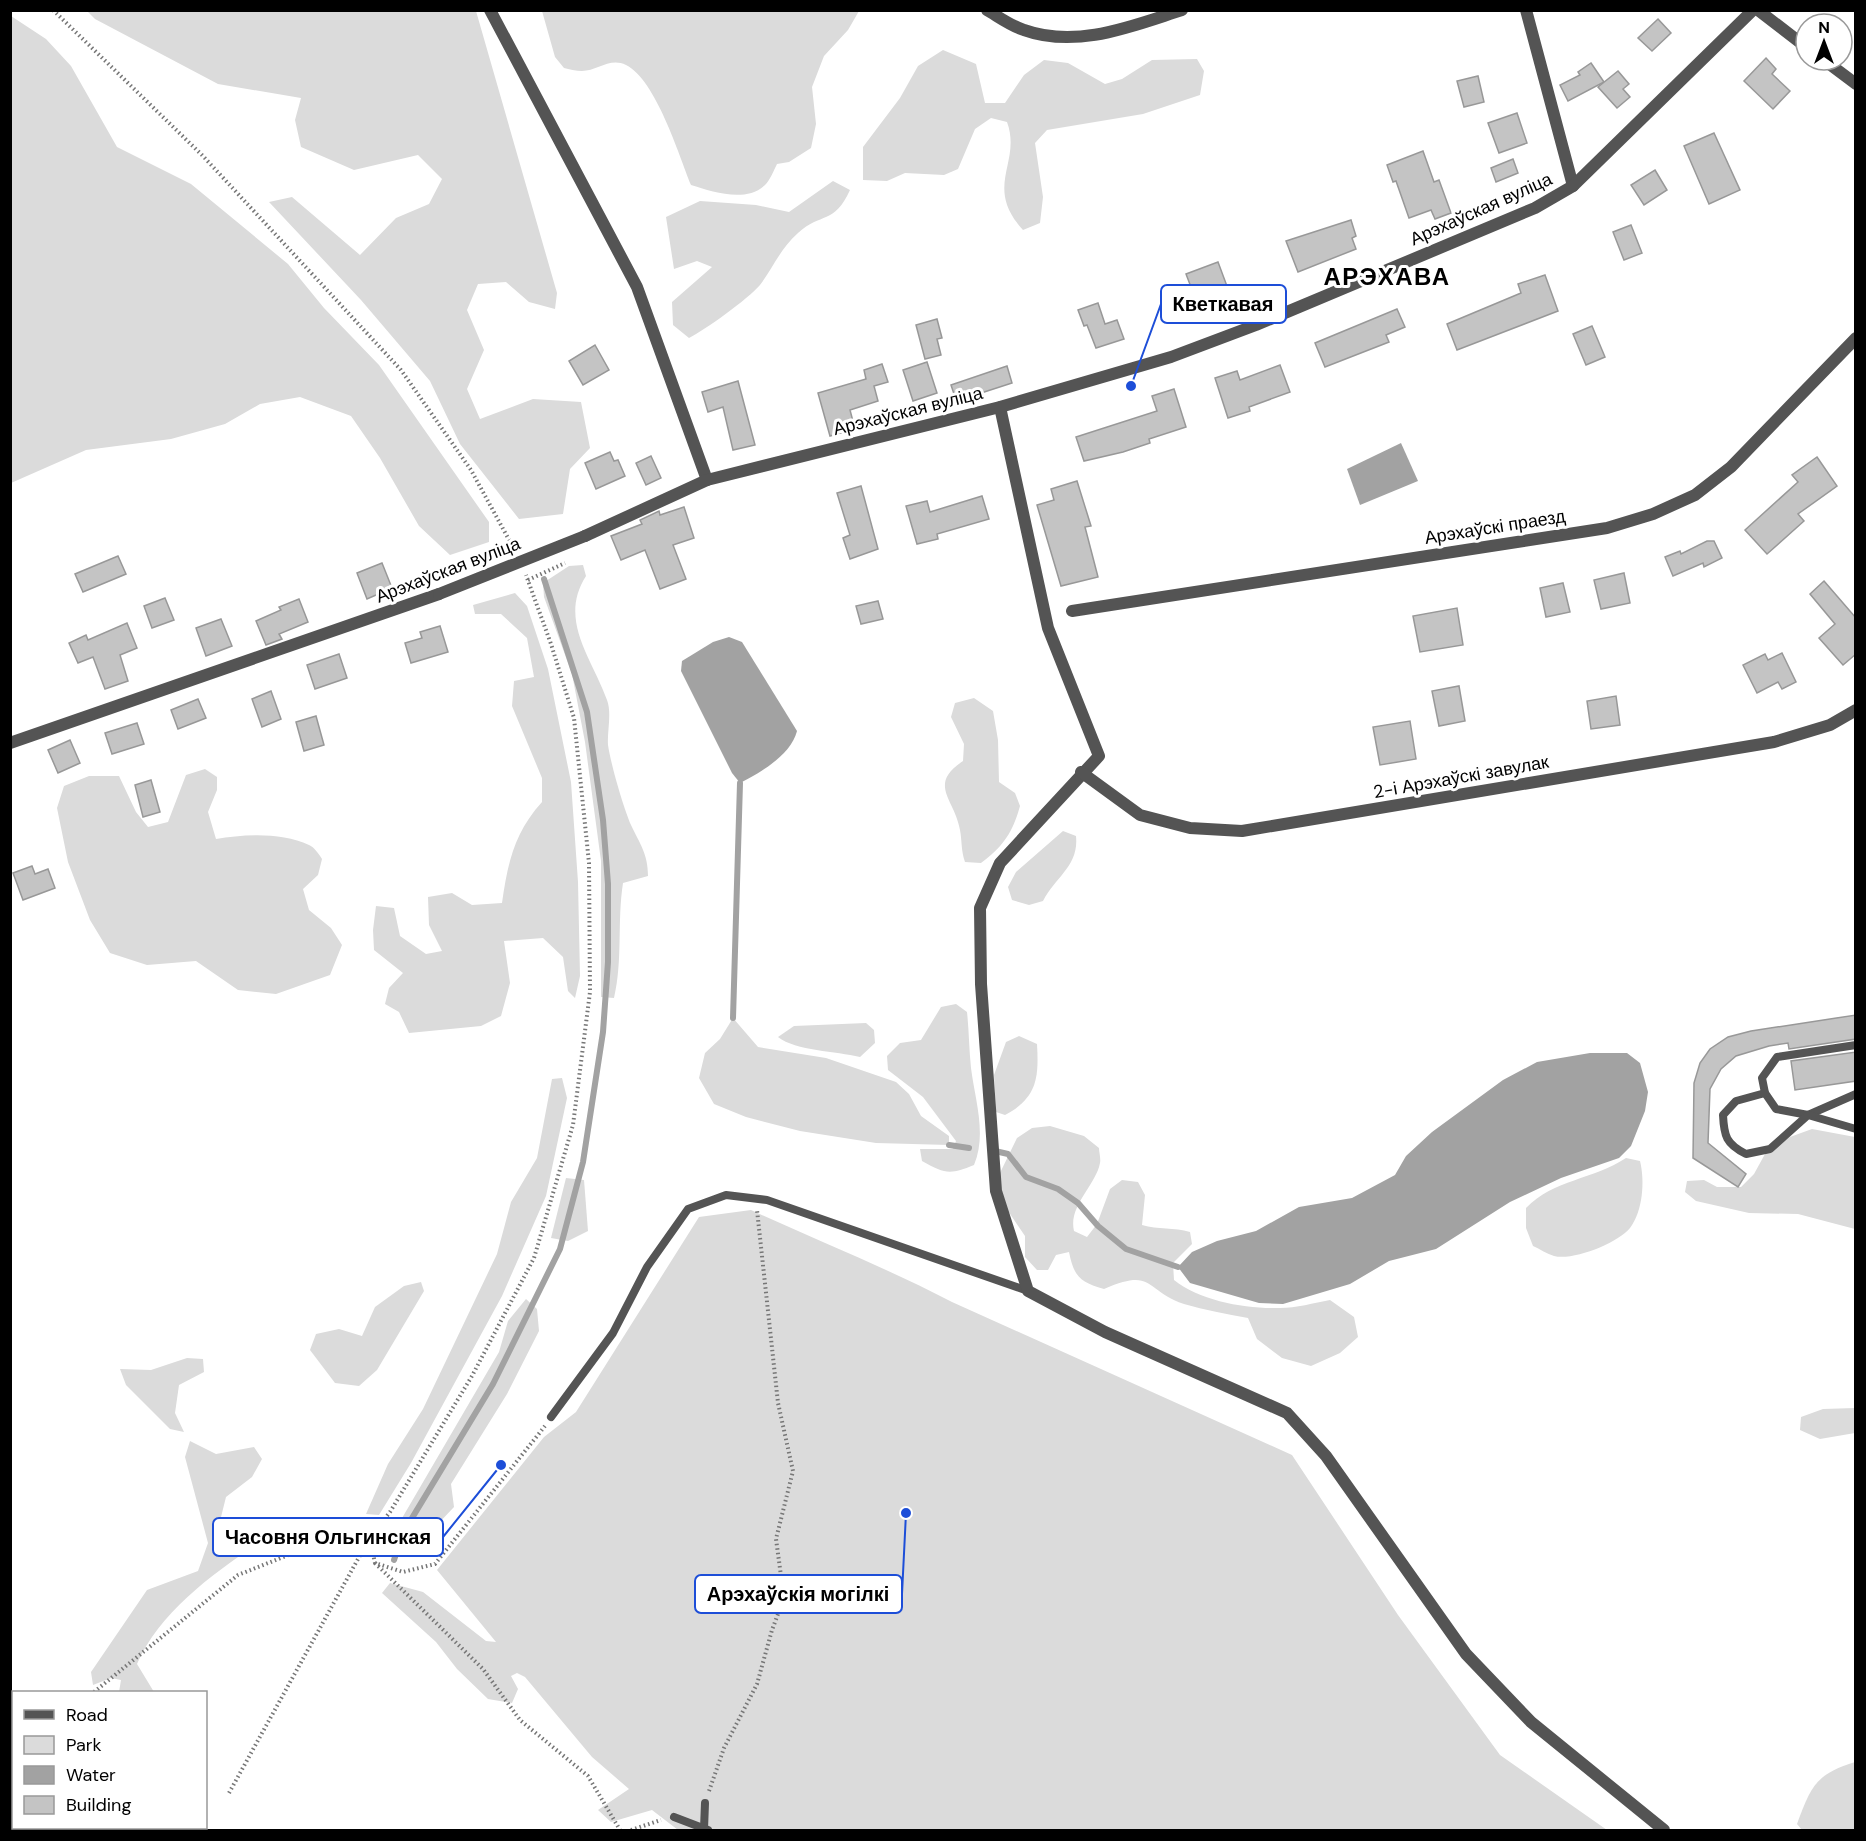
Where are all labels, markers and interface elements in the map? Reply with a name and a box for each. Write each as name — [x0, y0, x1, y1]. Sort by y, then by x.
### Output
north arrow — [1794, 12, 1854, 72]
text: N — [1818, 17, 1830, 38]
street label: Арэхаўская вуліца — [1406, 166, 1557, 251]
district label: АРЭХАВА — [1323, 261, 1451, 292]
callout: Кветкавая — [1161, 285, 1286, 323]
text: Кветкавая — [1173, 291, 1273, 317]
street label: Арэхаўская вуліца — [831, 381, 986, 441]
street label: Арэхаўскі праезд — [1423, 504, 1568, 550]
street label: Арэхаўская вуліца — [372, 531, 525, 609]
street label: 2-і Арэхаўскі завулак — [1371, 750, 1551, 804]
callout: Часовня Ольгинская — [213, 1518, 443, 1556]
text: Часовня Ольгинская — [225, 1524, 431, 1550]
callout: Арэхаўскія могілкі — [695, 1575, 902, 1613]
text: Арэхаўскія могілкі — [707, 1581, 889, 1607]
legend — [12, 1691, 207, 1829]
text: Road — [66, 1703, 108, 1727]
text: Park — [66, 1733, 102, 1757]
text: Water — [66, 1763, 116, 1787]
text: Building — [66, 1793, 131, 1817]

